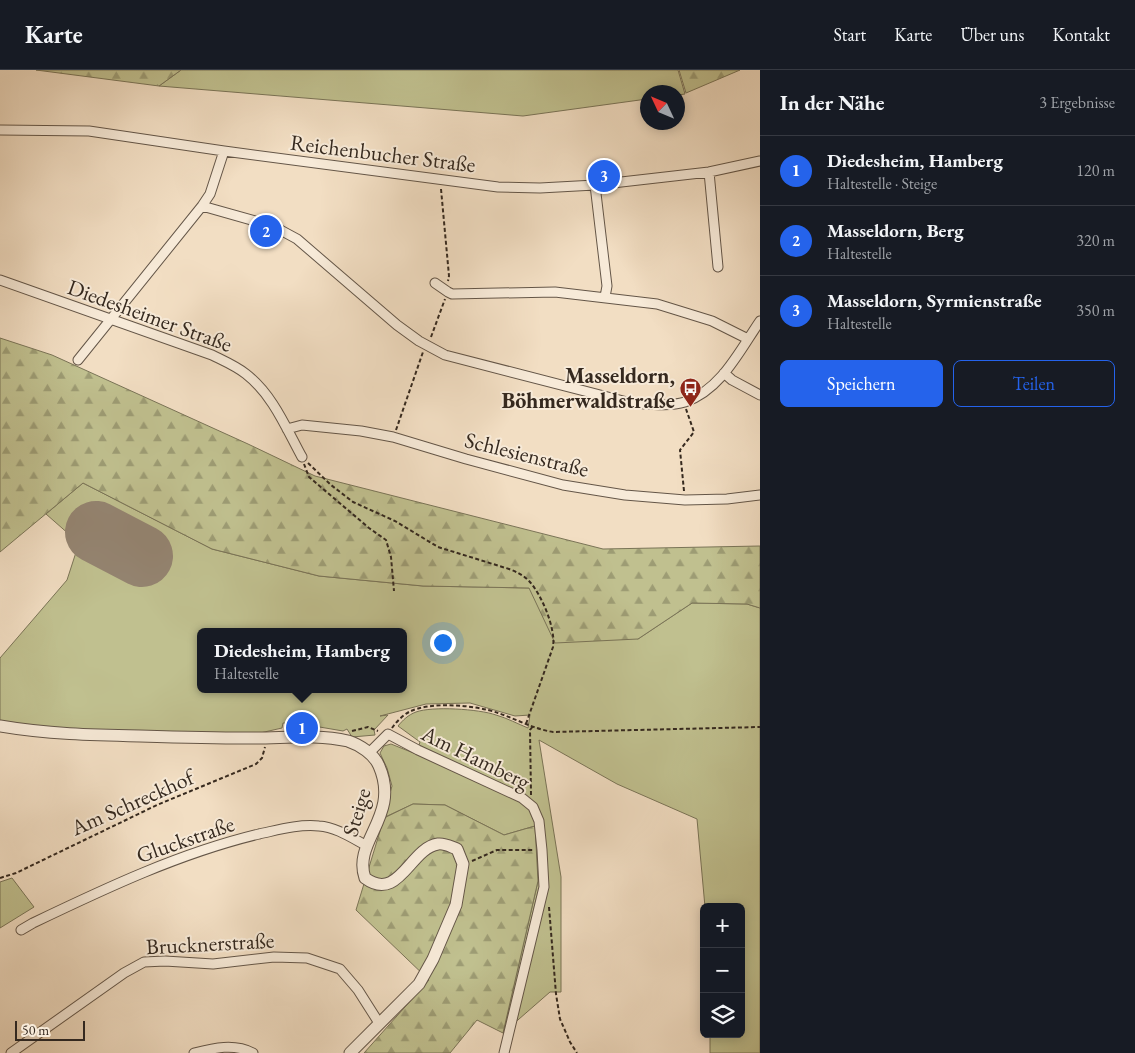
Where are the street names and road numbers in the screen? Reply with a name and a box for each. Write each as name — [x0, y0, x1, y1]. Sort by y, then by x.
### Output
street label: Reichenbucher Straße — [289, 128, 478, 179]
street label: Diedesheimer Straße — [64, 272, 236, 359]
street label: Schlesienstraße — [462, 425, 592, 484]
street label: Am Hamberg — [416, 718, 535, 796]
street label: Am Schreckhof — [65, 761, 201, 843]
street label: Steige — [335, 784, 378, 840]
street label: Gluckstraße — [132, 809, 238, 870]
street label: Brucknerstraße — [145, 926, 275, 961]

